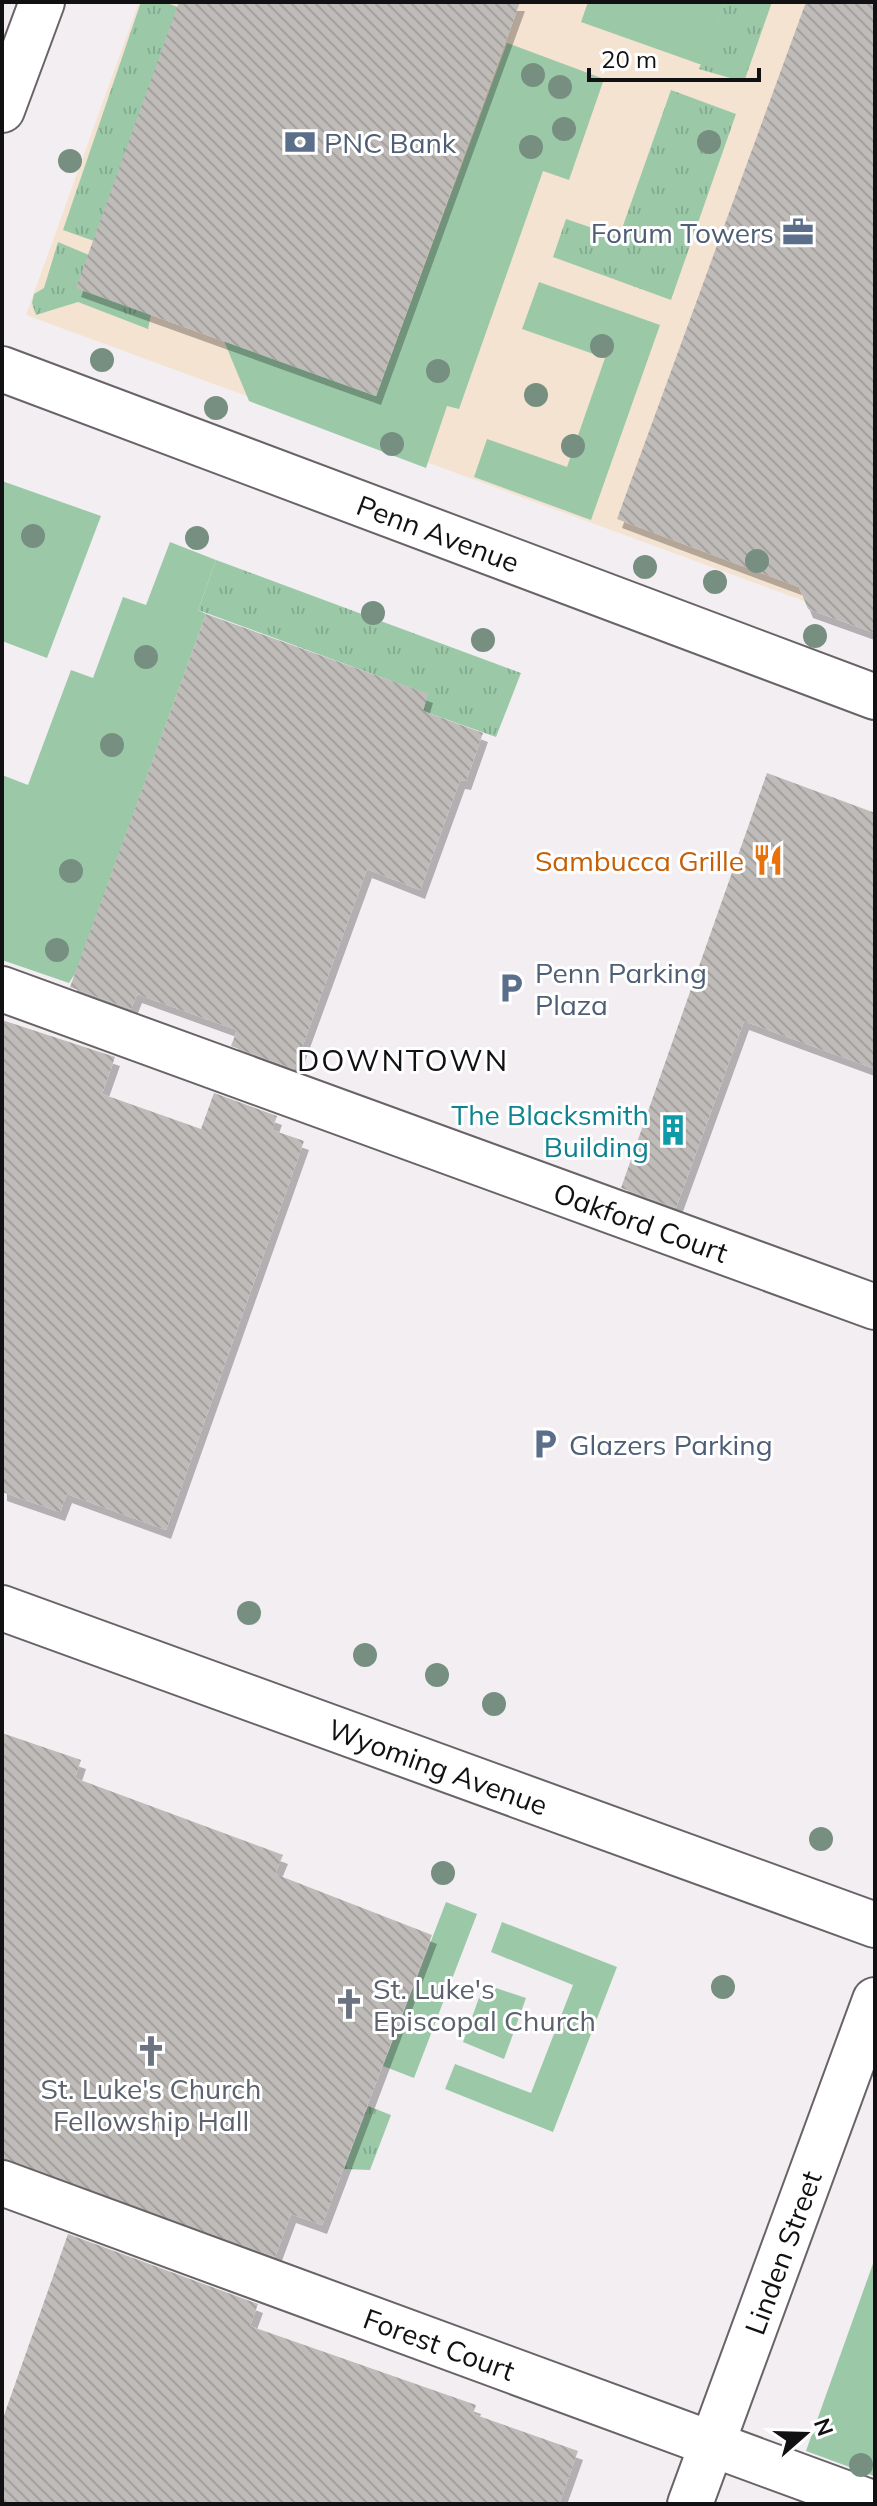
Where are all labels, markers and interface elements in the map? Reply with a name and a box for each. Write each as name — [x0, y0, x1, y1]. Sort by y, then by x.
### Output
scale bar — [589, 32, 759, 82]
text: 20 m — [601, 44, 657, 74]
bank icon: PNC Bank — [283, 125, 317, 159]
place label: PNC Bank — [324, 125, 457, 160]
place label: Forum Towers — [591, 215, 774, 250]
office icon: Forum Towers — [781, 215, 815, 249]
street label: Penn Avenue — [352, 487, 524, 579]
place label: Sambucca Grille — [535, 843, 744, 878]
restaurant icon: Sambucca Grille — [751, 843, 785, 877]
place label: Penn Parking Plaza — [535, 955, 707, 1022]
parking icon: Penn Parking Plaza — [494, 971, 528, 1005]
district label: DOWNTOWN — [297, 1041, 509, 1079]
place label: The Blacksmith Building — [451, 1097, 649, 1164]
building icon: The Blacksmith Building — [656, 1113, 690, 1147]
street label: Oakford Court — [549, 1174, 733, 1270]
parking icon: Glazers Parking — [528, 1427, 562, 1461]
place label: Glazers Parking — [569, 1427, 773, 1462]
street label: Wyoming Avenue — [324, 1711, 552, 1822]
place label: St. Luke's Episcopal Church — [373, 1971, 596, 2038]
church icon: St. Luke's Episcopal Church — [332, 1987, 366, 2021]
church icon: St. Luke's Church Fellowship Hall — [134, 2034, 168, 2068]
place label: St. Luke's Church Fellowship Hall — [40, 2071, 262, 2138]
street label: Linden Street — [736, 2166, 828, 2339]
street label: Forest Court — [359, 2300, 520, 2388]
north arrow — [765, 2394, 845, 2474]
text: N — [808, 2415, 840, 2440]

